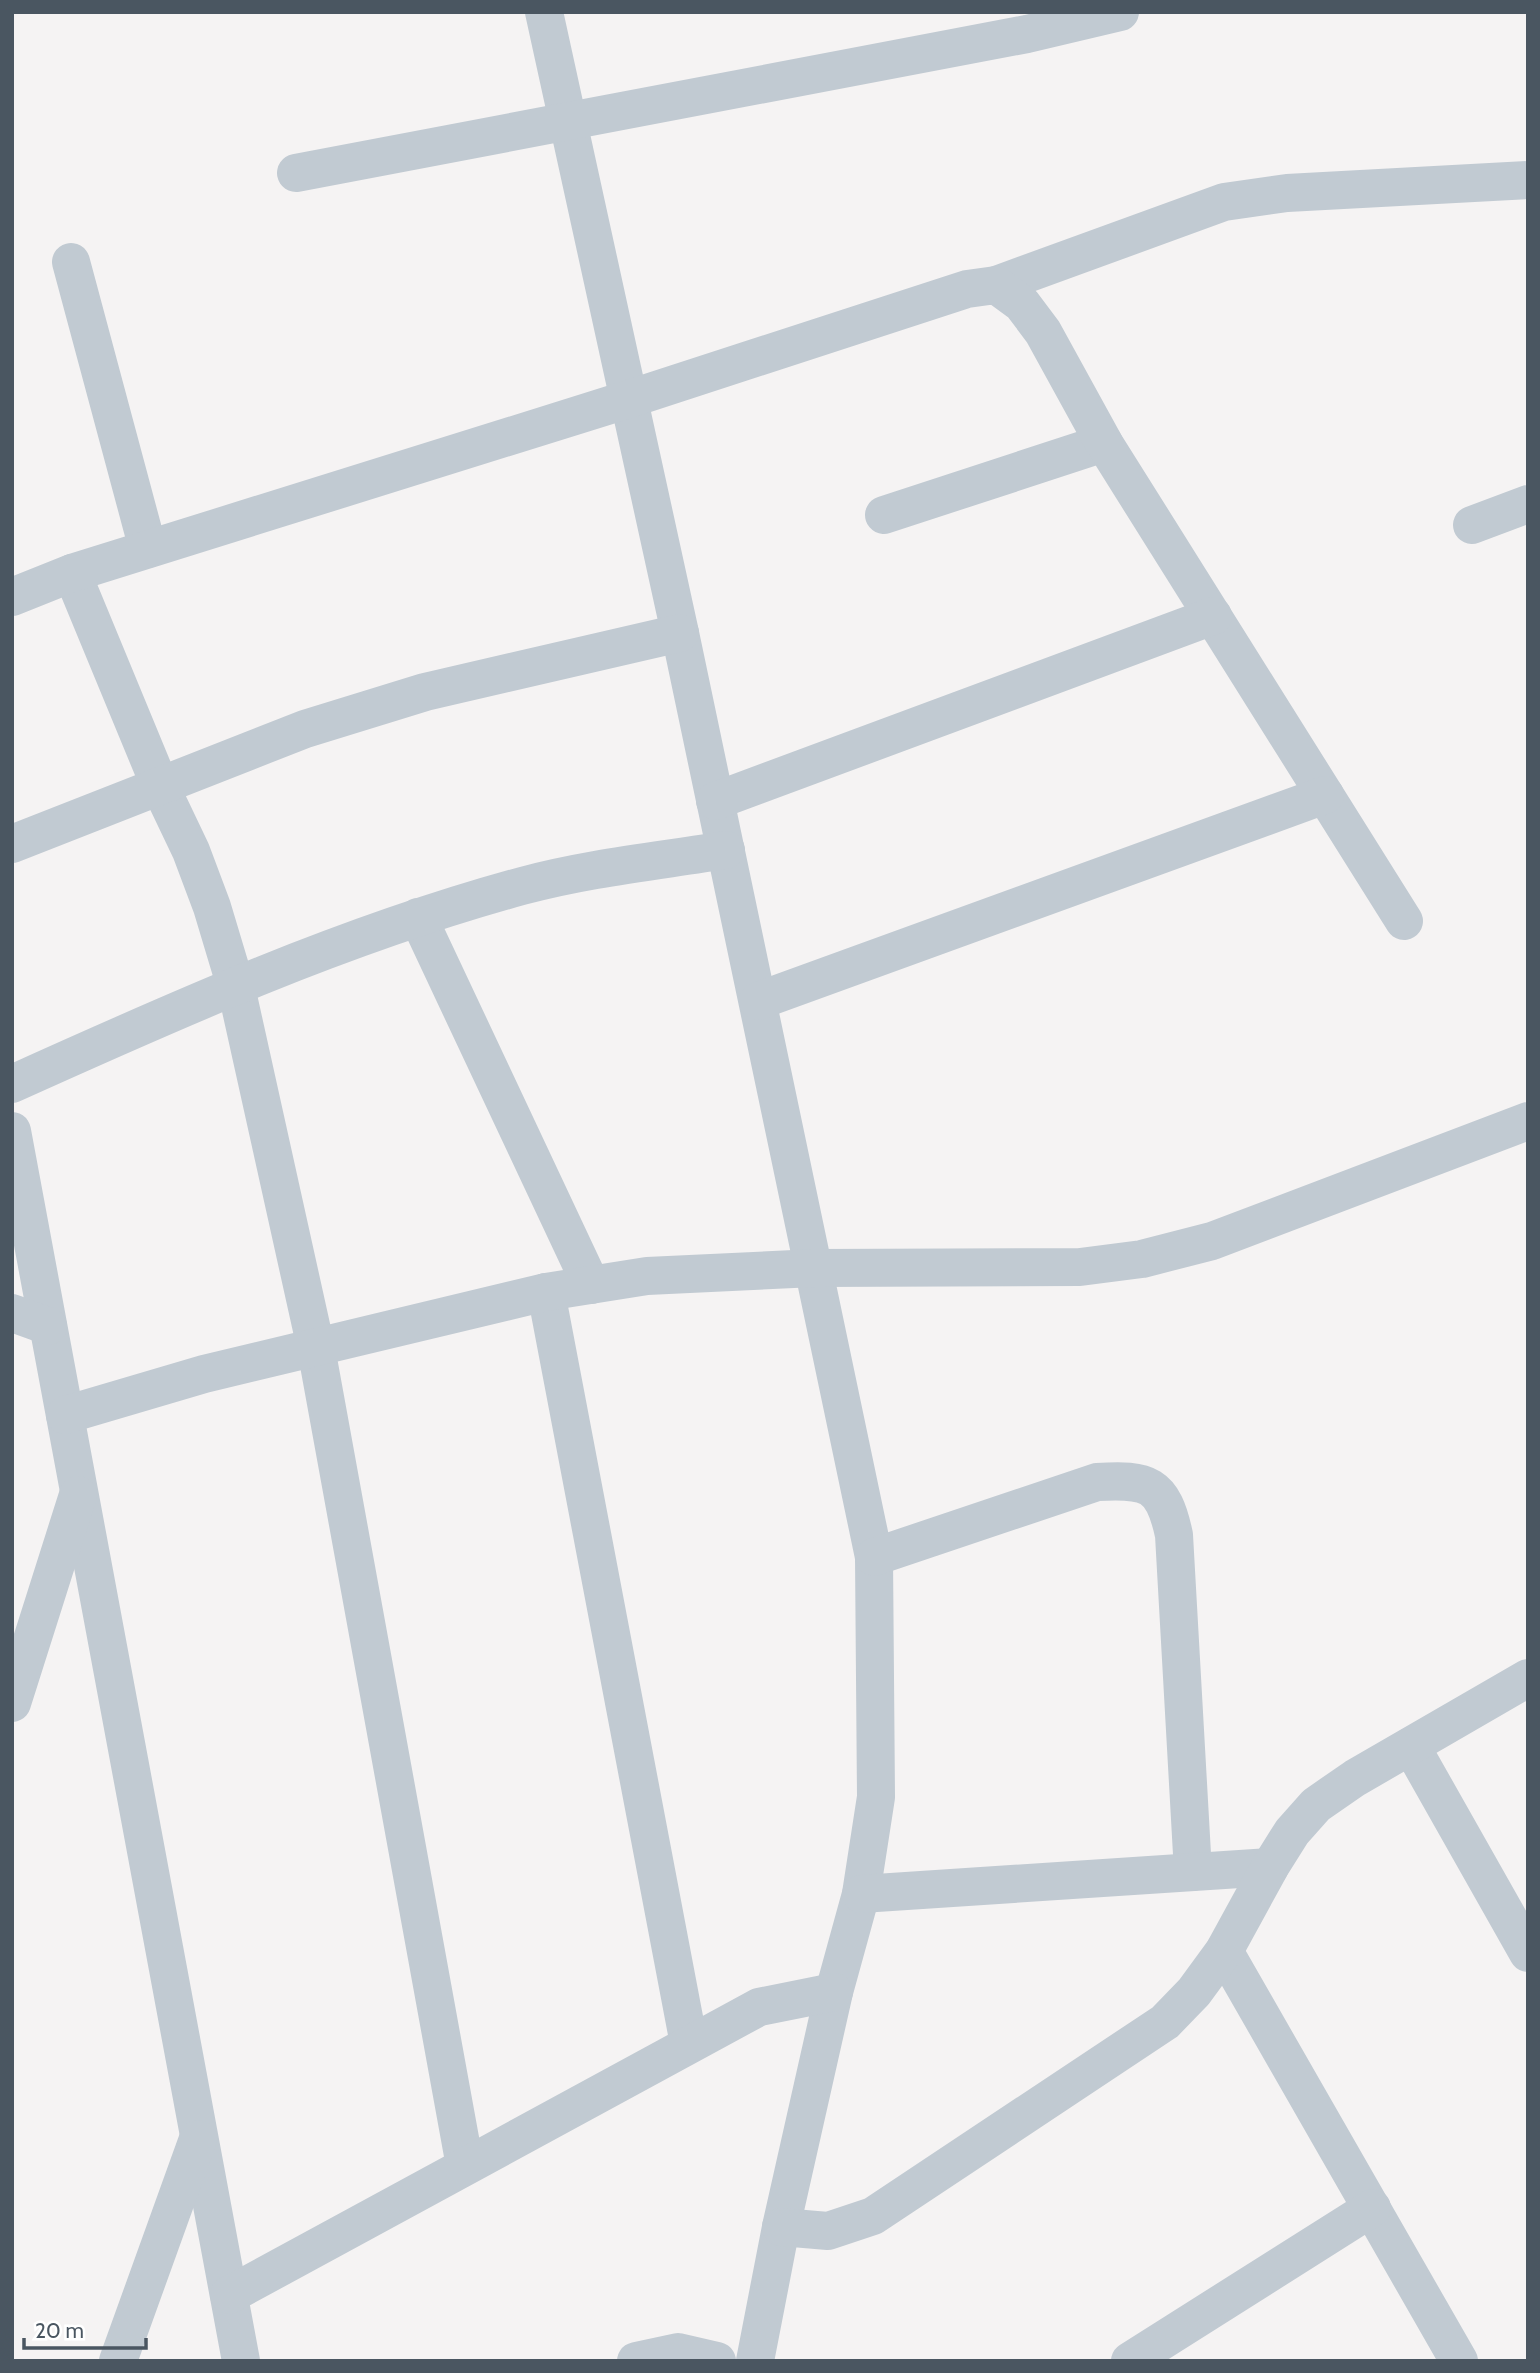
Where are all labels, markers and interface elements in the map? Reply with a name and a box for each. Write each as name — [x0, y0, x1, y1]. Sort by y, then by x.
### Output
scale bar — [24, 2306, 147, 2350]
text: 20 m — [35, 2318, 84, 2343]

